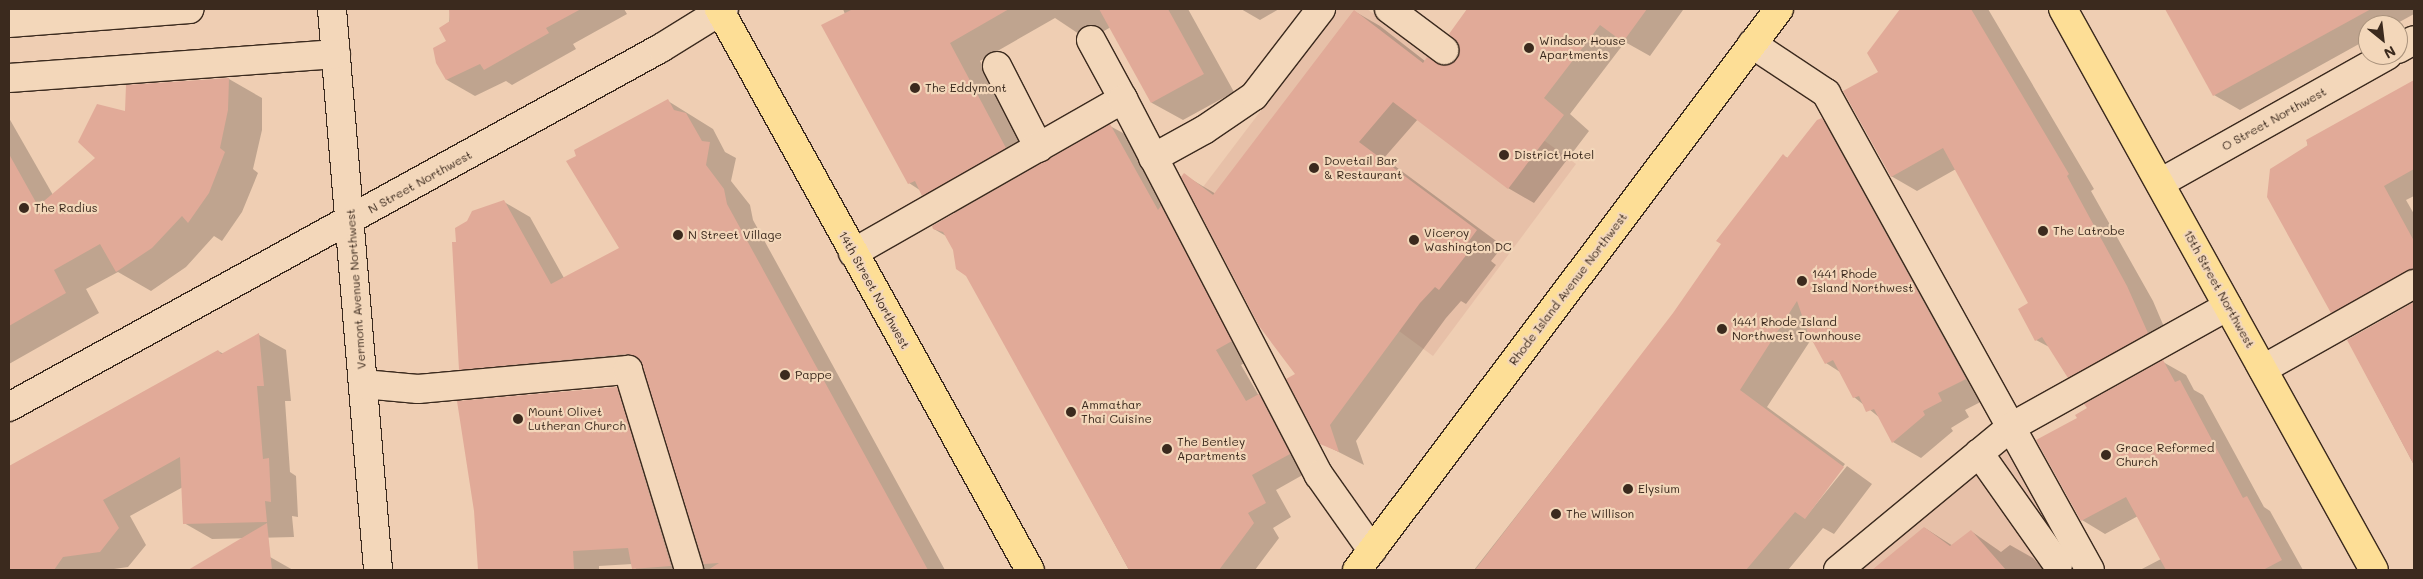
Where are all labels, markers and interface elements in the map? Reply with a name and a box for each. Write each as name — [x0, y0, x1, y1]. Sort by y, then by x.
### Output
north arrow — [2358, 15, 2408, 65]
place label: Windsor House Apartments — [1539, 34, 1626, 62]
marker: Windsor House Apartments — [1523, 42, 1535, 54]
text: N — [2381, 42, 2399, 64]
place label: The Eddymont — [925, 81, 1007, 95]
marker: The Eddymont — [909, 82, 921, 94]
street label: O Street Northwest — [2219, 84, 2329, 154]
street label: N Street Northwest — [366, 147, 474, 217]
place label: District Hotel — [1514, 148, 1594, 162]
marker: District Hotel — [1498, 149, 1510, 161]
place label: Dovetail Bar & Restaurant — [1324, 154, 1402, 182]
marker: Dovetail Bar & Restaurant — [1308, 162, 1320, 174]
place label: The Radius — [34, 201, 98, 215]
marker: The Radius — [18, 202, 30, 214]
street label: Vermont Avenue Northwest — [343, 208, 369, 370]
street label: Rhode Island Avenue Northwest — [1506, 210, 1630, 368]
place label: The Latrobe — [2053, 224, 2125, 238]
marker: The Latrobe — [2037, 225, 2049, 237]
place label: Viceroy Washington DC — [1424, 226, 1512, 254]
place label: N Street Village — [688, 228, 782, 242]
street label: 15th Street Northwest — [2181, 228, 2257, 350]
marker: N Street Village — [672, 229, 684, 241]
street label: 14th Street Northwest — [836, 229, 912, 351]
marker: Viceroy Washington DC — [1408, 234, 1420, 246]
place label: 1441 Rhode Island Northwest — [1812, 267, 1914, 295]
marker: 1441 Rhode Island Northwest — [1796, 275, 1808, 287]
place label: 1441 Rhode Island Northwest Townhouse — [1732, 315, 1861, 343]
marker: 1441 Rhode Island Northwest Townhouse — [1716, 323, 1728, 335]
place label: Pappe — [795, 368, 832, 382]
marker: Pappe — [779, 369, 791, 381]
place label: Ammathar Thai Cuisine — [1081, 398, 1152, 426]
place label: Mount Olivet Lutheran Church — [528, 405, 626, 433]
marker: Ammathar Thai Cuisine — [1065, 406, 1077, 418]
marker: Mount Olivet Lutheran Church — [512, 413, 524, 425]
place label: The Bentley Apartments — [1177, 435, 1246, 463]
place label: Grace Reformed Church — [2116, 441, 2214, 469]
marker: The Bentley Apartments — [1161, 443, 1173, 455]
marker: Grace Reformed Church — [2100, 449, 2112, 461]
place label: Elysium — [1638, 482, 1680, 496]
marker: Elysium — [1622, 483, 1634, 495]
place label: The Willison — [1566, 507, 1634, 521]
marker: The Willison — [1550, 508, 1562, 520]

